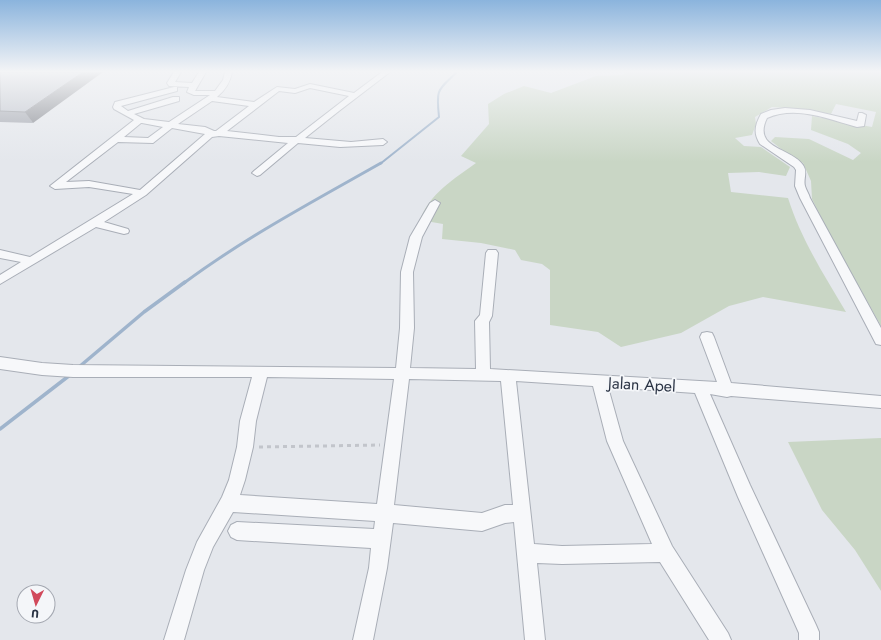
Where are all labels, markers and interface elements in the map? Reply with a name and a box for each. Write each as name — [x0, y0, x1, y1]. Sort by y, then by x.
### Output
street label: Jalan Apel — [606, 371, 676, 398]
north arrow — [16, 584, 56, 624]
text: U — [31, 606, 40, 622]

